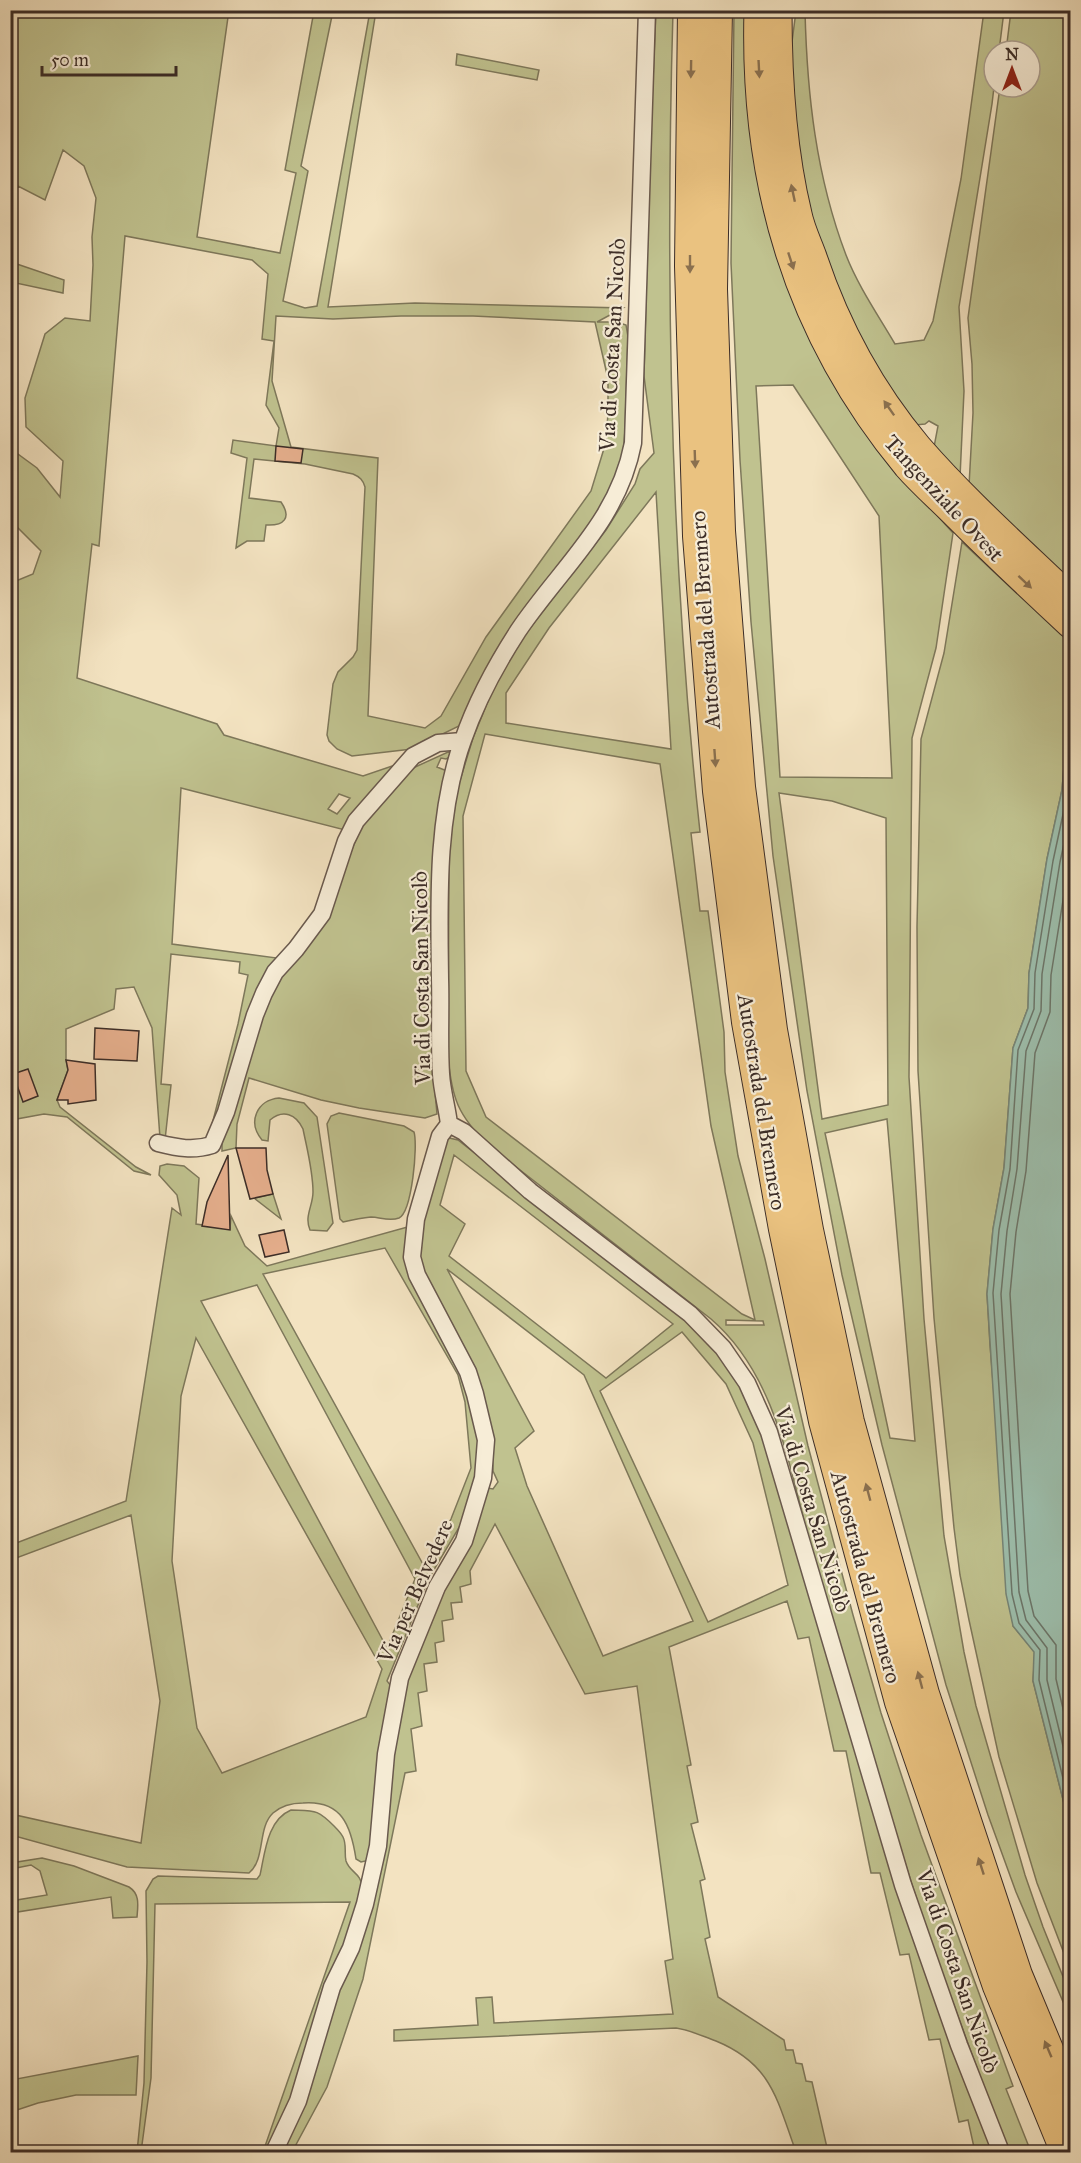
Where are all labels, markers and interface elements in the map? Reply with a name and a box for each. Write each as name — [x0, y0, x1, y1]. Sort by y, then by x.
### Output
scale bar — [42, 39, 176, 77]
north arrow — [982, 39, 1042, 99]
text: N — [1005, 45, 1019, 64]
text: 50 m — [51, 49, 89, 71]
one-way arrow — [686, 59, 696, 78]
one-way arrow — [754, 59, 764, 78]
one-way arrow — [788, 184, 798, 202]
street label: Via di Costa San Nicolò — [593, 237, 631, 454]
one-way arrow — [787, 252, 796, 270]
one-way arrow — [685, 254, 695, 273]
one-way arrow — [883, 401, 895, 417]
street label: Tangenziale Ovest — [878, 429, 1010, 567]
one-way arrow — [691, 449, 700, 468]
street label: Autostrada del Brennero — [684, 510, 726, 731]
one-way arrow — [1017, 575, 1032, 588]
one-way arrow — [710, 749, 720, 768]
street label: Via di Costa San Nicolò — [406, 871, 436, 1086]
street label: Autostrada del Brennero — [731, 991, 792, 1212]
street label: Via di Costa San Nicolò — [769, 1402, 857, 1615]
street label: Autostrada del Brennero — [824, 1467, 907, 1686]
one-way arrow — [863, 1483, 873, 1501]
street label: Via per Belvedere — [371, 1515, 459, 1668]
one-way arrow — [915, 1671, 924, 1689]
one-way arrow — [975, 1857, 985, 1875]
street label: Via di Costa San Nicolò — [910, 1865, 1006, 2077]
one-way arrow — [1043, 2039, 1053, 2057]

